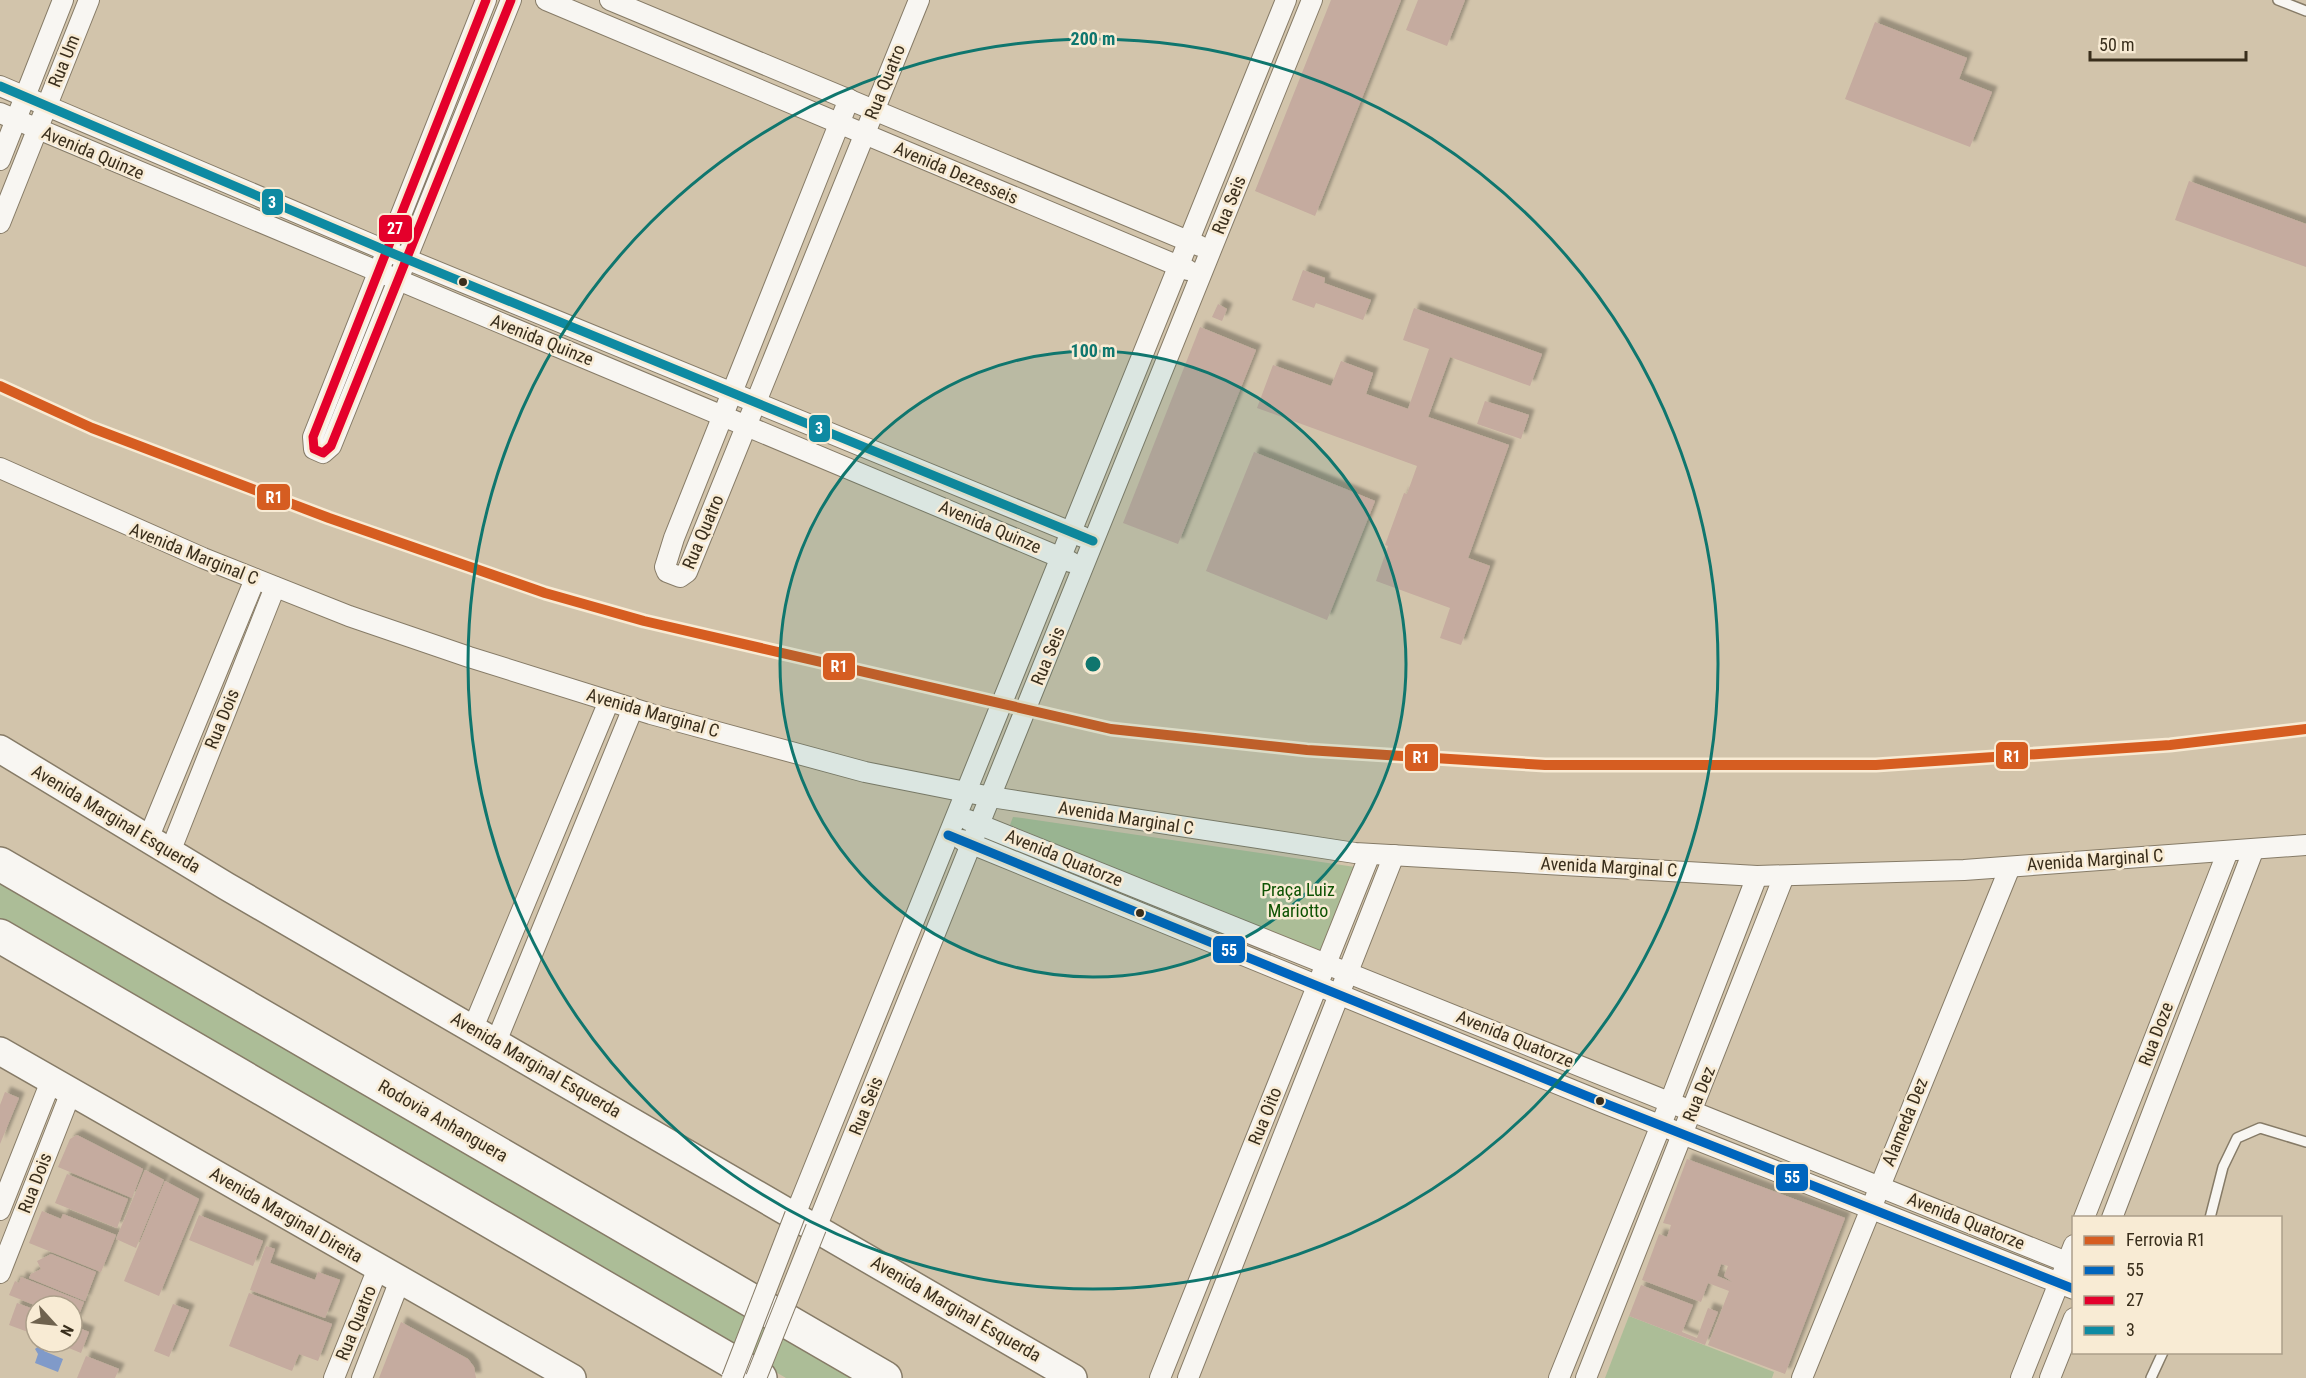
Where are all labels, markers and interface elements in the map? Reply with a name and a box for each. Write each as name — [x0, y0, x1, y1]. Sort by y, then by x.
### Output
scale bar — [2090, 24, 2246, 62]
text: 200 m — [1071, 28, 1115, 49]
street label: Rua Um — [44, 32, 84, 90]
text: 50 m — [2099, 34, 2134, 55]
street label: Rua Quatro — [860, 41, 909, 122]
street label: Avenida Quinze — [39, 122, 148, 184]
street label: Avenida Dezesseis — [891, 137, 1021, 208]
street label: Rua Seis — [1207, 173, 1250, 237]
line badge: 3 — [261, 188, 284, 216]
text: 3 — [268, 193, 276, 212]
line badge: 27 — [378, 214, 413, 243]
text: 27 — [387, 219, 403, 238]
unlabelled marker — [457, 276, 469, 288]
street label: Avenida Quinze — [488, 309, 597, 370]
text: 100 m — [1071, 340, 1115, 361]
line badge: 3 — [808, 414, 831, 443]
text: 3 — [815, 419, 823, 438]
line badge: R1 — [256, 483, 291, 511]
text: R1 — [266, 488, 282, 507]
street label: Rua Quatro — [677, 491, 728, 572]
street label: Avenida Quinze — [936, 496, 1045, 558]
street label: Avenida Marginal C — [127, 518, 262, 589]
street label: Rua Seis — [1026, 624, 1069, 688]
line badge: R1 — [822, 652, 856, 681]
centre of rings — [1083, 654, 1103, 674]
text: R1 — [831, 657, 847, 676]
street label: Avenida Marginal C — [584, 684, 722, 741]
street label: Rua Dois — [200, 686, 243, 752]
line badge: R1 — [1995, 741, 2029, 770]
line badge: R1 — [1404, 743, 1439, 772]
text: R1 — [2004, 747, 2020, 766]
text: R1 — [1413, 748, 1429, 767]
street label: Avenida Marginal Esquerda — [28, 760, 204, 877]
street label: Avenida Marginal C — [1057, 796, 1195, 839]
street label: Avenida Quatorze — [1003, 824, 1126, 891]
street label: Avenida Marginal C — [2026, 844, 2164, 875]
street label: Avenida Marginal C — [1540, 852, 1678, 881]
park label: Praça Luiz Mariotto — [1261, 879, 1335, 921]
unlabelled marker — [1134, 907, 1146, 919]
line badge: 55 — [1212, 935, 1246, 964]
text: 55 — [1221, 941, 1237, 960]
street label: Rua Doze — [2134, 999, 2177, 1069]
street label: Avenida Quatorze — [1454, 1005, 1577, 1072]
street label: Avenida Marginal Esquerda — [448, 1007, 625, 1122]
street label: Rua Dez — [1678, 1063, 1719, 1124]
street label: Rua Seis — [844, 1074, 887, 1138]
street label: Alameda Dez — [1877, 1074, 1932, 1169]
street label: Rodovia Anhanguera — [375, 1075, 512, 1166]
street label: Rua Oito — [1244, 1084, 1286, 1148]
unlabelled marker — [1594, 1095, 1606, 1107]
street label: Rua Dois — [14, 1150, 56, 1216]
street label: Avenida Marginal Direita — [206, 1162, 366, 1267]
line badge: 55 — [1775, 1163, 1809, 1192]
text: 55 — [1784, 1168, 1800, 1187]
street label: Avenida Quatorze — [1905, 1187, 2028, 1254]
legend — [2072, 1216, 2282, 1354]
text: Ferrovia R1 — [2126, 1229, 2206, 1250]
street label: Avenida Marginal Esquerda — [868, 1251, 1045, 1366]
text: 55 — [2126, 1259, 2144, 1280]
street label: Rua Quatro — [331, 1282, 380, 1363]
text: 27 — [2126, 1289, 2144, 1310]
north arrow — [24, 1294, 84, 1354]
text: 3 — [2126, 1319, 2135, 1340]
text: N — [56, 1322, 78, 1339]

